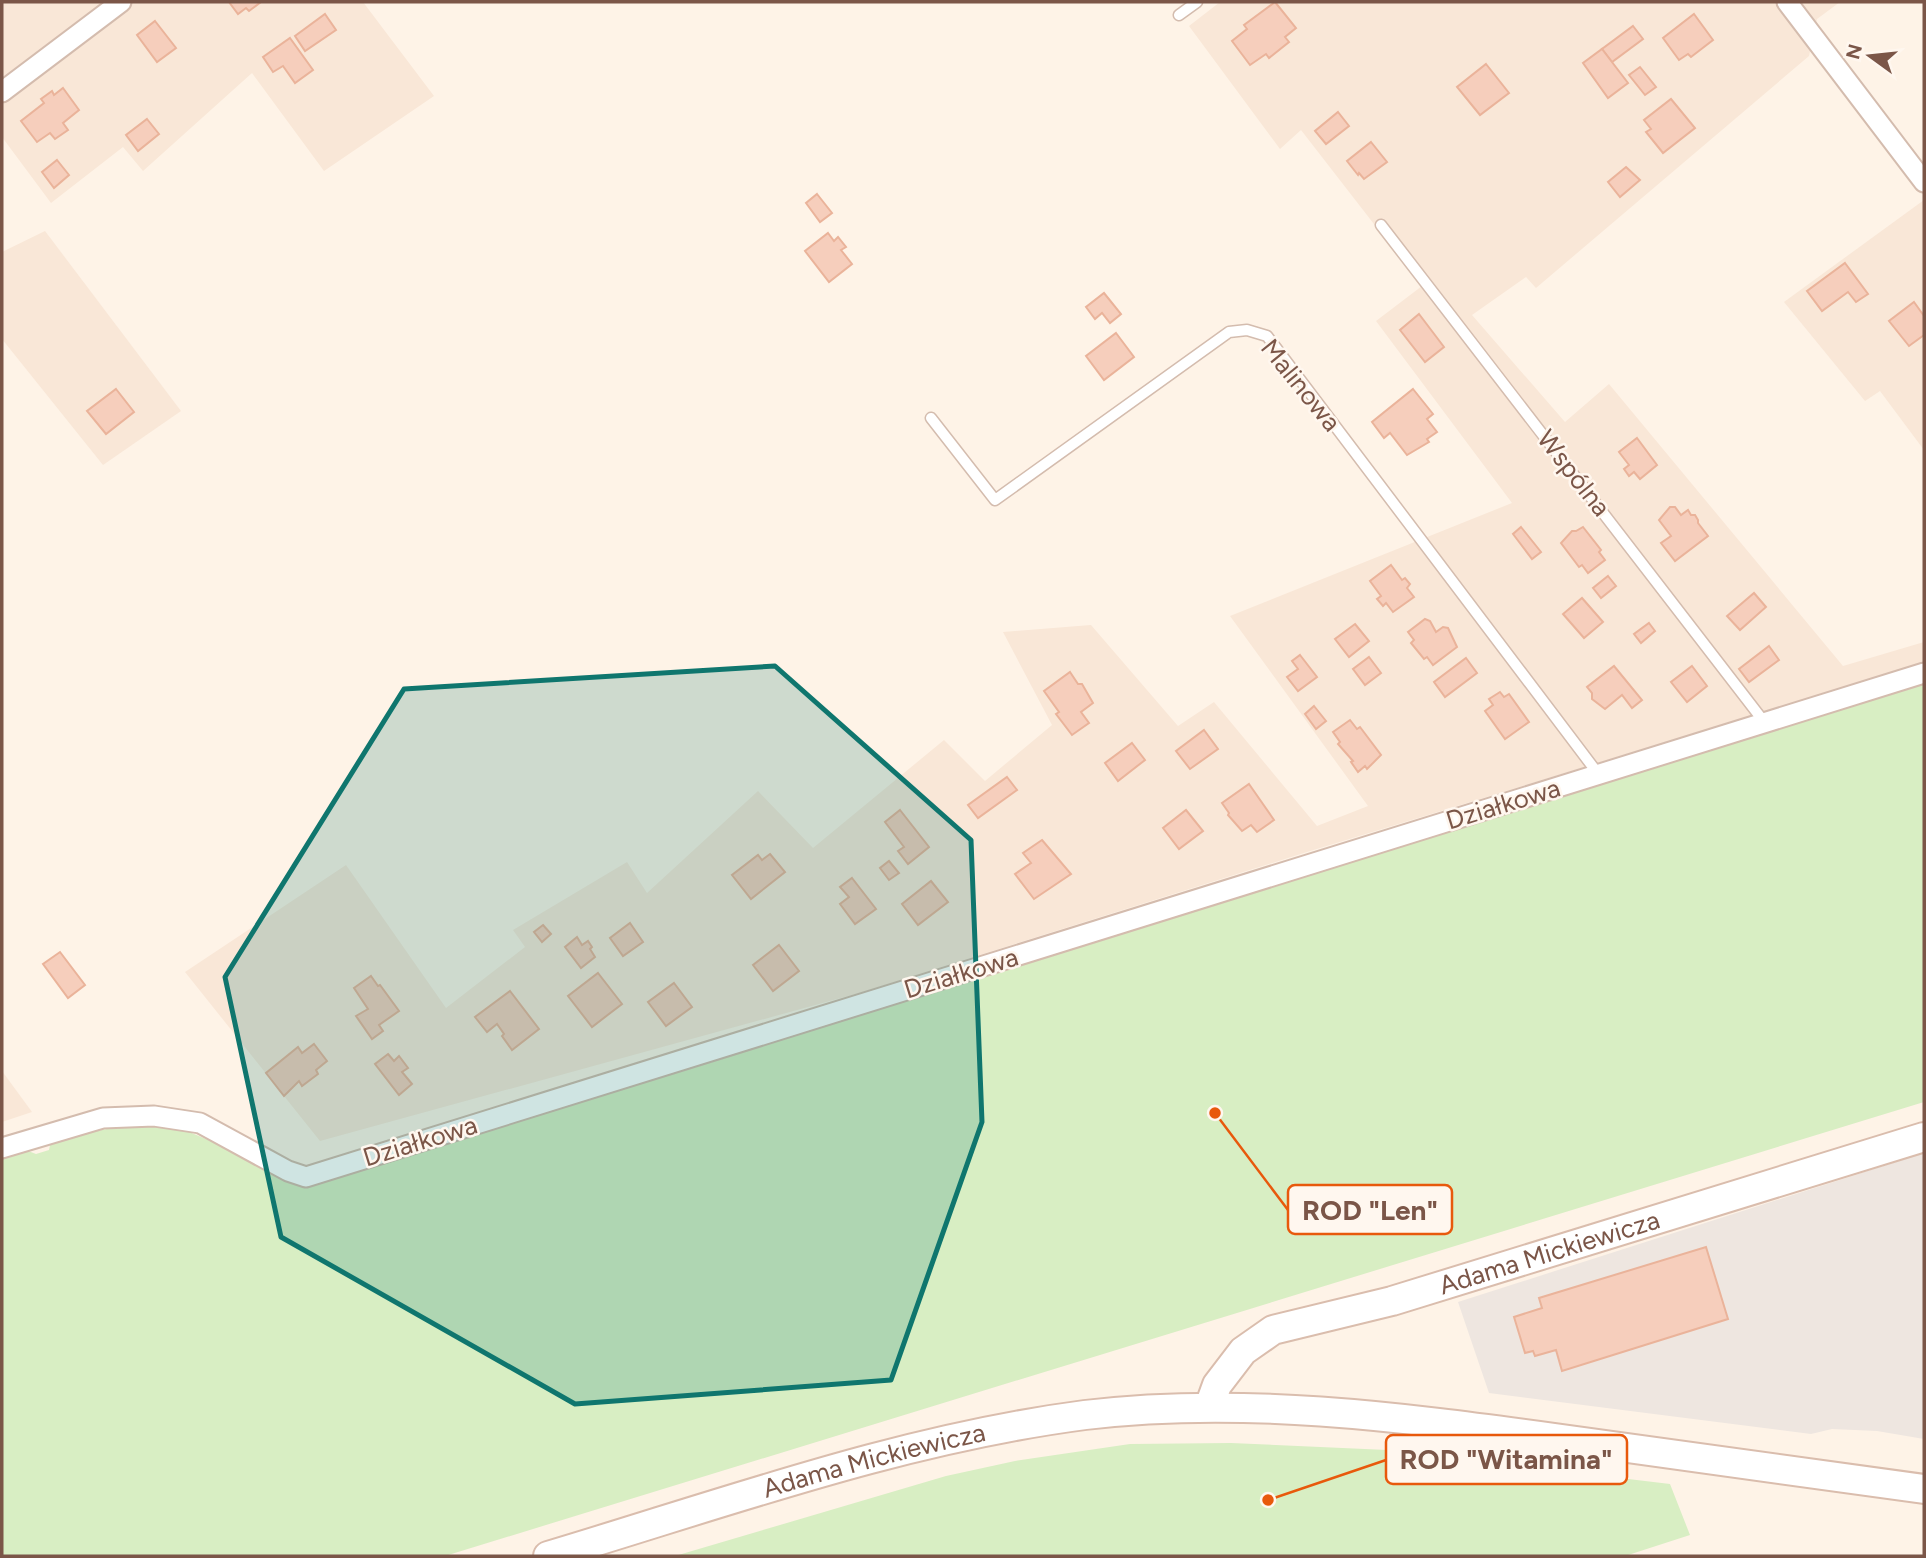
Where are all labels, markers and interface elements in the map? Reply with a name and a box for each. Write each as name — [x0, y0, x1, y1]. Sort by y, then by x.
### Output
north arrow — [1835, 21, 1905, 91]
text: N — [1841, 42, 1867, 62]
street label: Malinowa — [1254, 332, 1348, 438]
street label: Wspólna — [1530, 423, 1618, 523]
street label: Działkowa — [1442, 771, 1564, 837]
street label: Działkowa — [900, 940, 1022, 1006]
street label: Działkowa — [359, 1108, 481, 1174]
callout: ROD "Len" — [1288, 1185, 1452, 1234]
text: ROD "Len" — [1302, 1193, 1438, 1227]
street label: Adama Mickiewicza — [1435, 1203, 1664, 1302]
street label: Adama Mickiewicza — [759, 1416, 988, 1505]
callout: ROD "Witamina" — [1386, 1435, 1627, 1484]
text: ROD "Witamina" — [1400, 1442, 1612, 1476]

